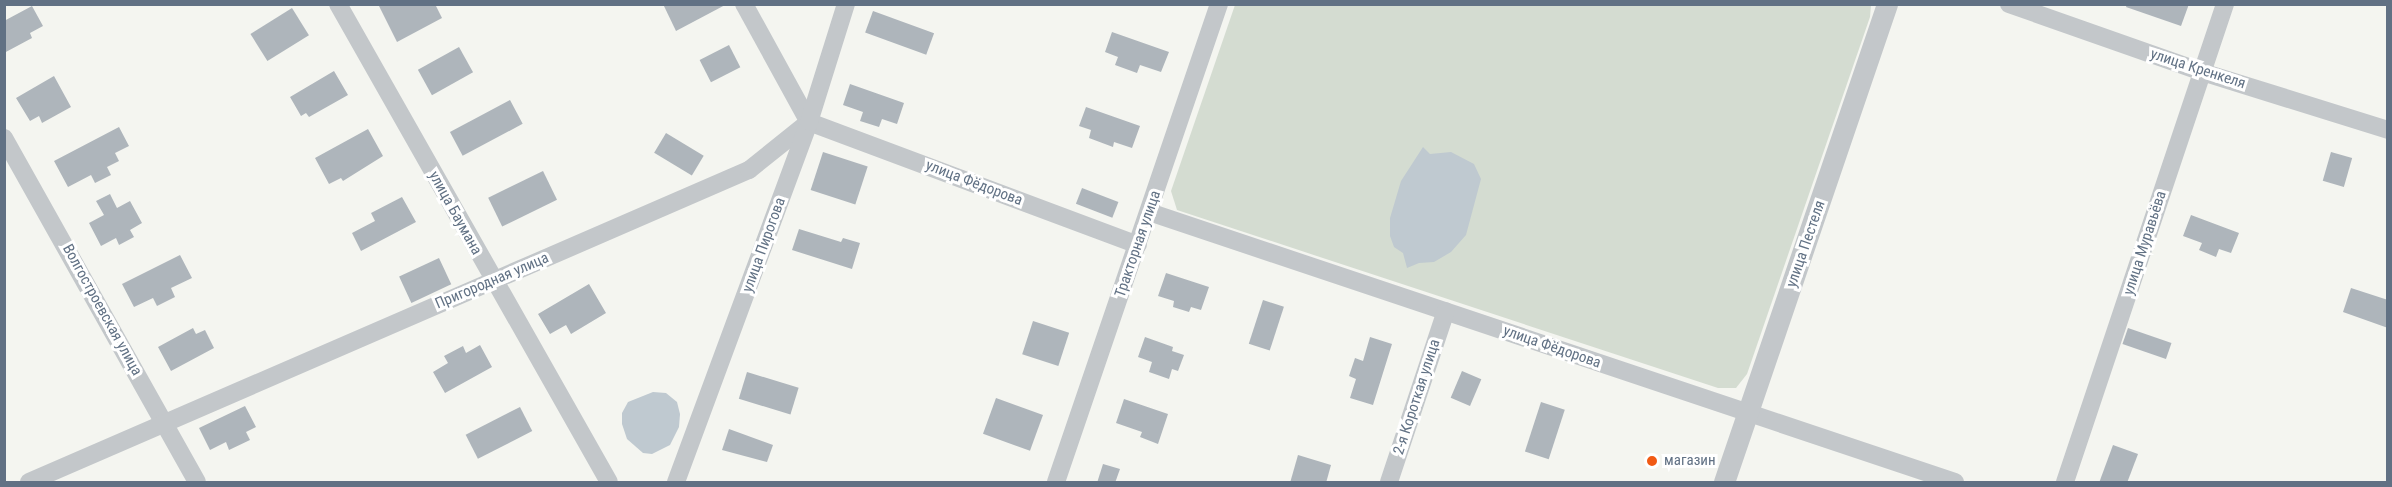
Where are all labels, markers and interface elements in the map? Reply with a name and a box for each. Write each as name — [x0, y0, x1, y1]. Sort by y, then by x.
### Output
street label: улица Кренкеля — [2148, 45, 2248, 93]
street label: улица Фёдорова — [923, 156, 1025, 210]
street label: улица Баумана — [425, 168, 485, 258]
street label: Тракторная улица — [1111, 188, 1165, 300]
street label: улица Муравьёва — [2120, 189, 2170, 297]
street label: улица Пирогова — [739, 195, 789, 295]
street label: улица Пестеля — [1783, 198, 1829, 290]
street label: Волгостроевская улица — [58, 241, 146, 379]
street label: Пригородная улица — [433, 249, 551, 313]
street label: улица Фёдорова — [1501, 322, 1603, 372]
street label: 2-я Короткая улица — [1390, 337, 1444, 457]
place label: магазин — [1664, 452, 1716, 470]
marker: магазин — [1645, 454, 1659, 468]

